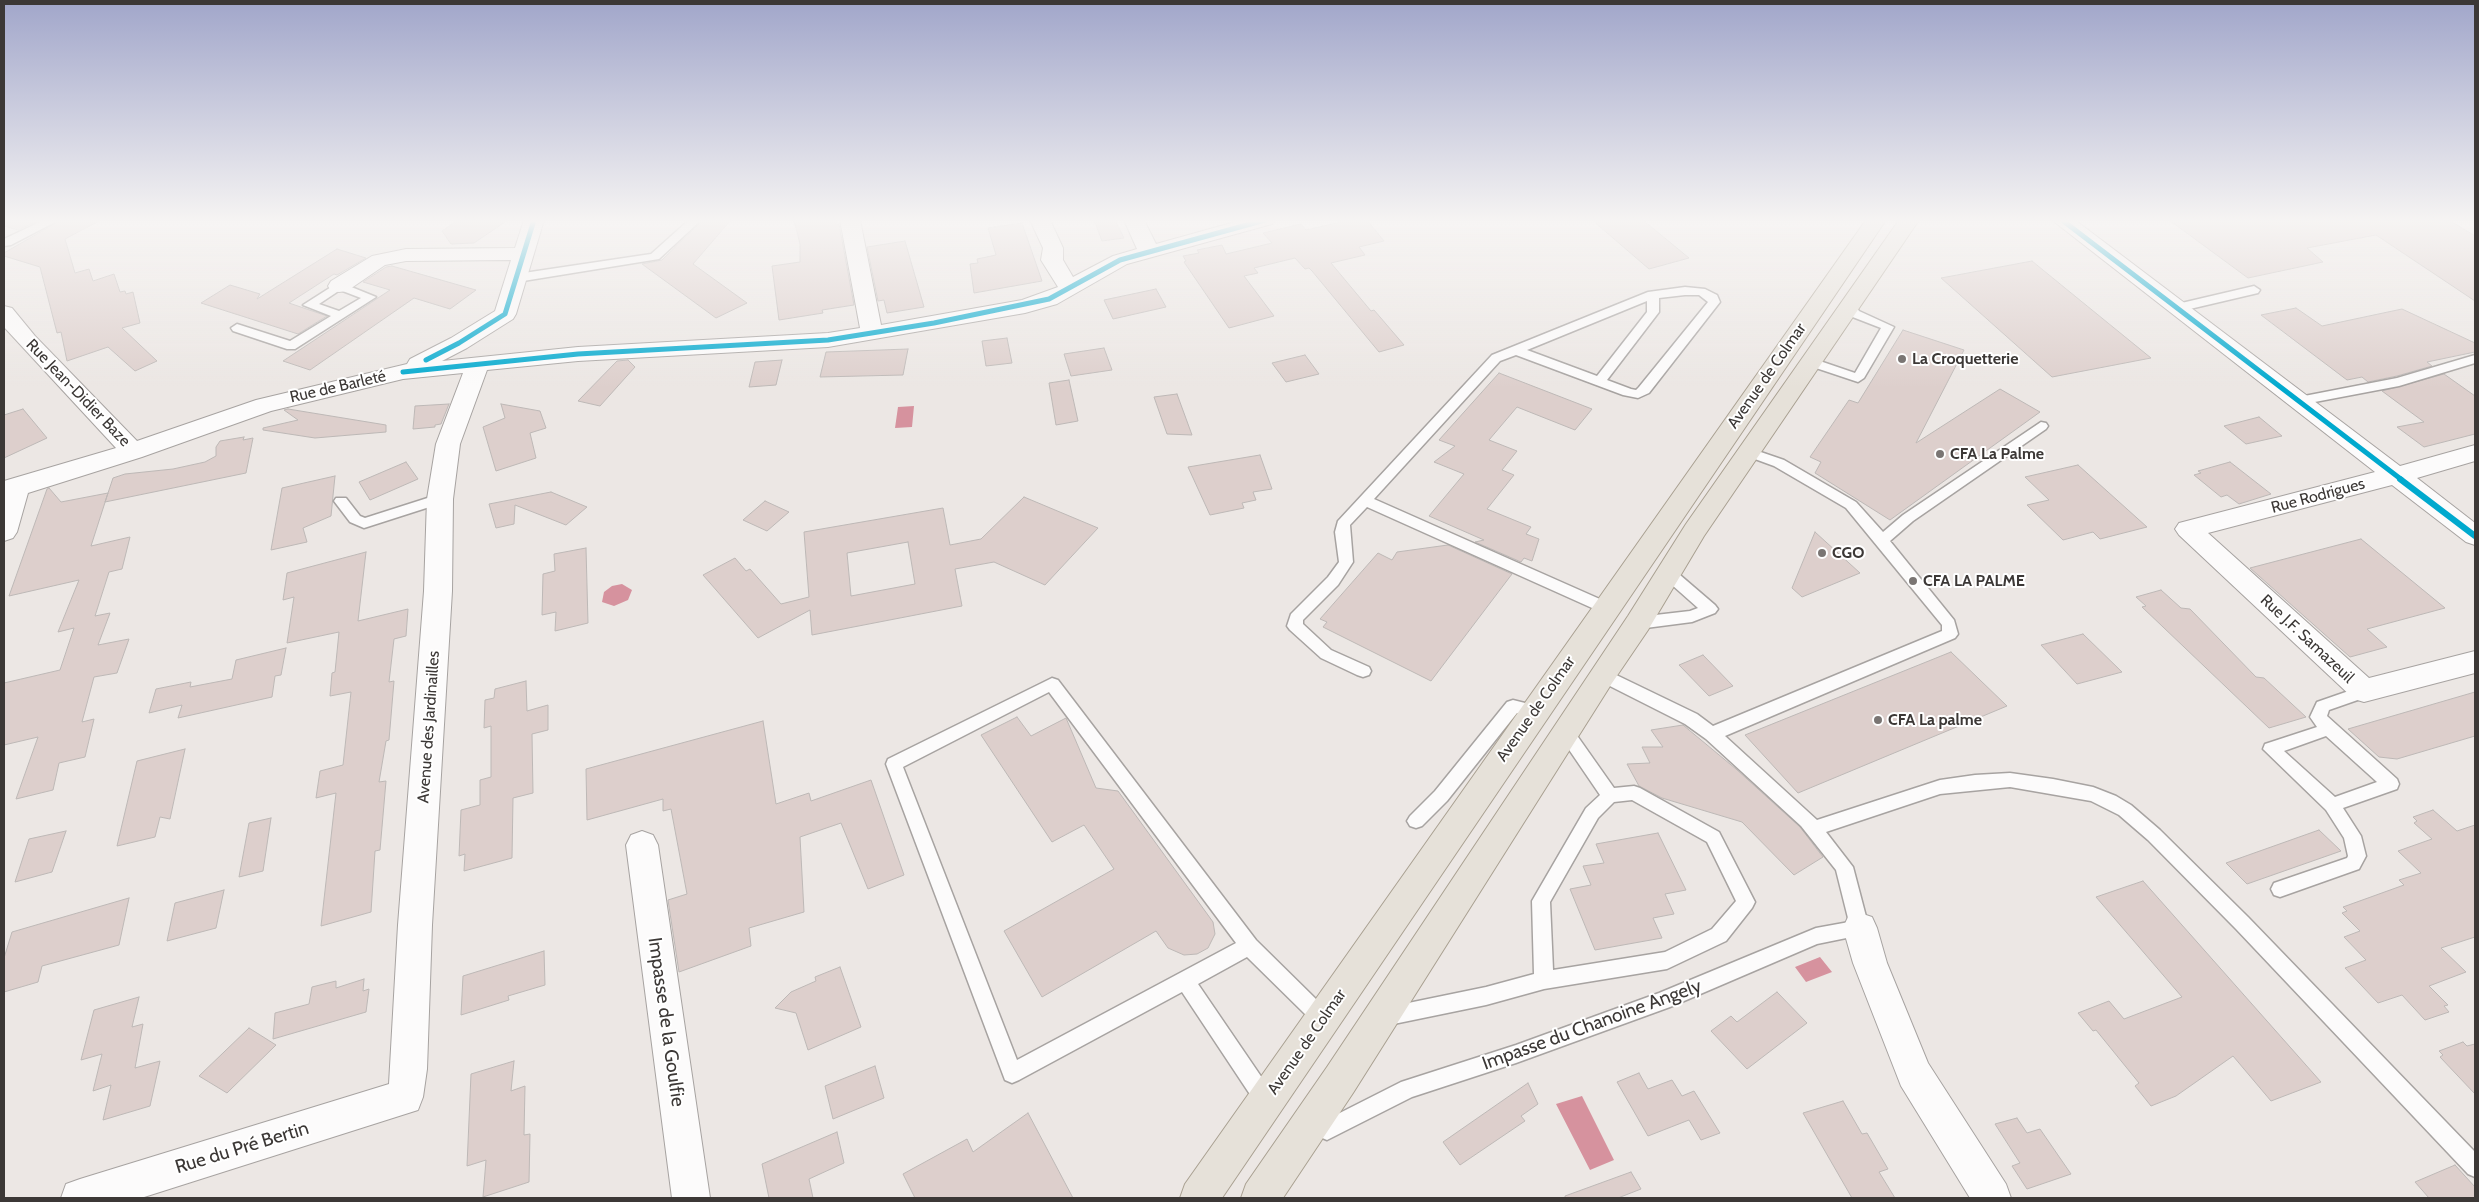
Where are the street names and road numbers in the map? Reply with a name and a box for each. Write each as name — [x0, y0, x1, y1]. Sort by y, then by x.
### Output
street label: Avenue de Colmar — [1724, 320, 1810, 432]
street label: Rue Jean-Didier Baze — [22, 335, 134, 451]
street label: Rue de Barleté — [288, 367, 388, 407]
street label: Rue Rodrigues — [2269, 474, 2367, 518]
street label: Rue J.F. Samazeuil — [2256, 591, 2358, 687]
street label: Avenue des Jardinailles — [414, 650, 444, 804]
street label: Avenue de Colmar — [1493, 653, 1579, 765]
street label: Impasse de la Goulfie — [643, 936, 689, 1108]
street label: Impasse du Chanoine Angely — [1479, 975, 1705, 1075]
street label: Avenue de Colmar — [1264, 986, 1350, 1098]
street label: Rue du Pré Bertin — [172, 1117, 312, 1179]

